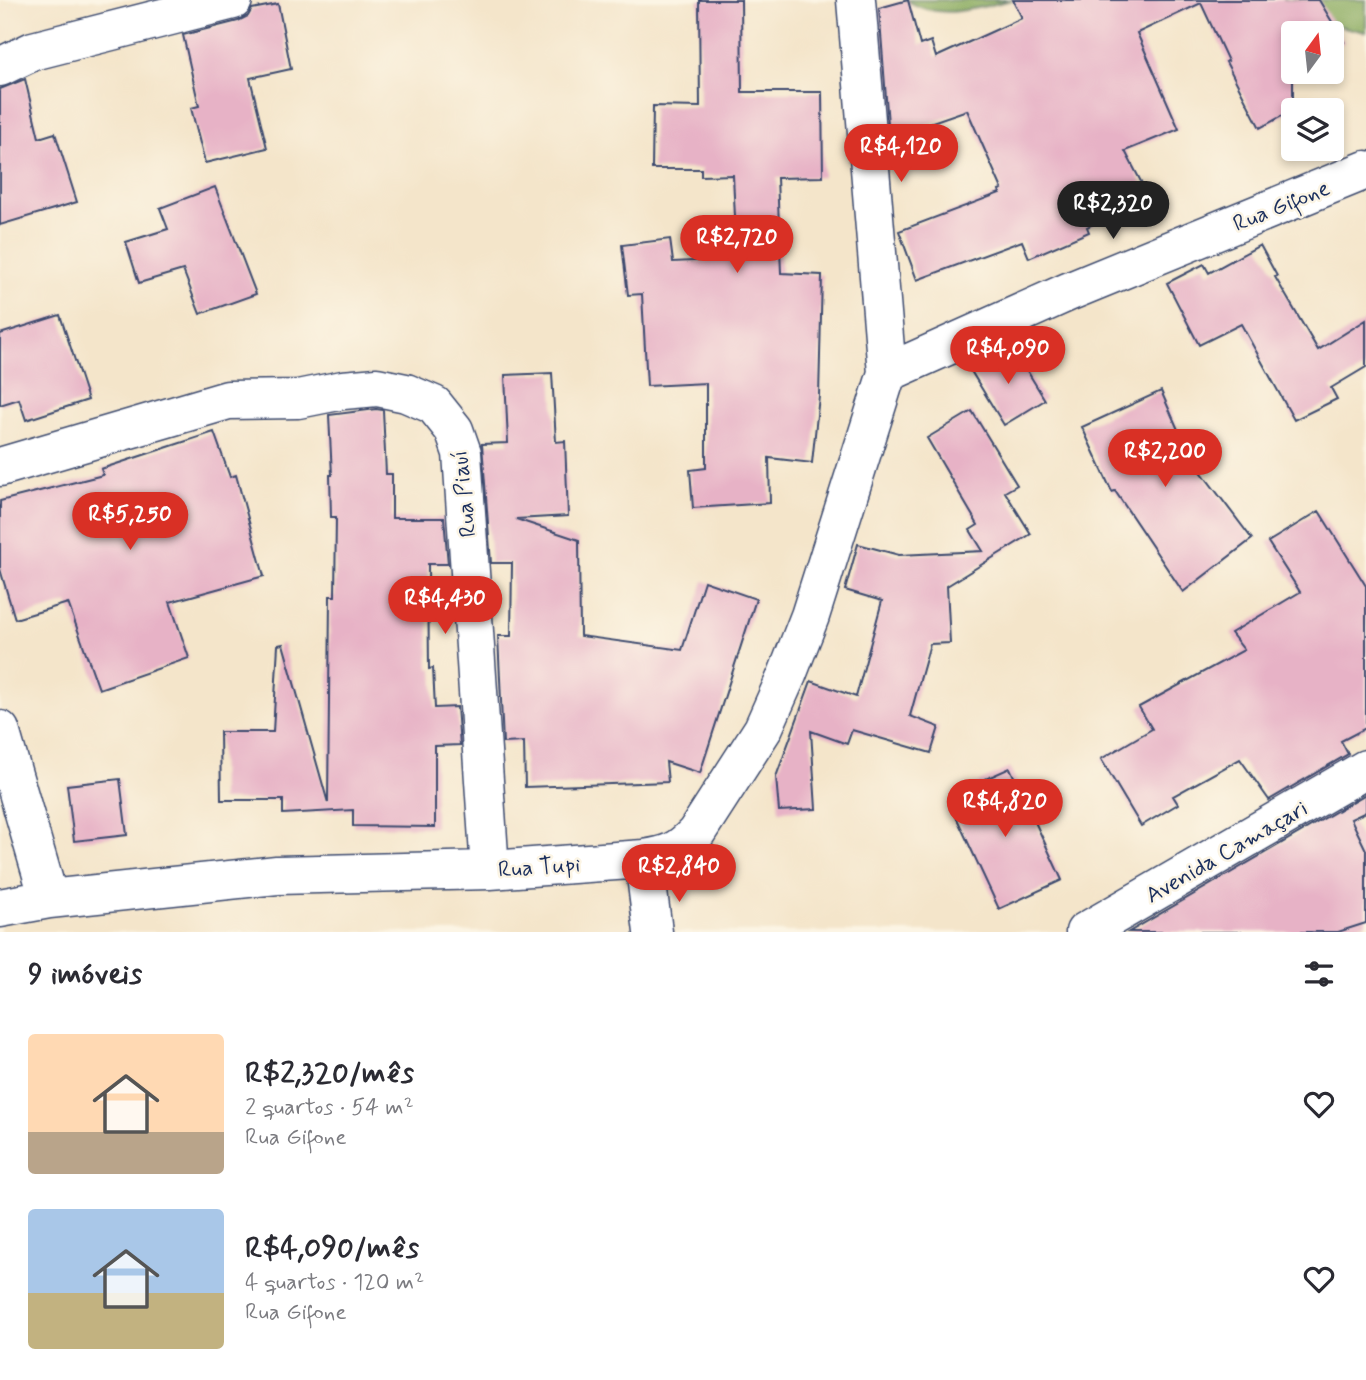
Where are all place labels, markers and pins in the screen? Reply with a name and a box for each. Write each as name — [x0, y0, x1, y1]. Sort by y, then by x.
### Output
pin: R$4,120 — [836, 124, 966, 184]
pin: R$2,320 — [1048, 182, 1178, 241]
pin: R$2,720 — [672, 216, 802, 275]
pin: R$4,090 — [943, 326, 1073, 386]
pin: R$2,200 — [1100, 430, 1230, 489]
pin: R$5,250 — [65, 492, 195, 552]
pin: R$4,430 — [380, 576, 510, 636]
pin: R$4,820 — [940, 780, 1070, 839]
pin: R$2,840 — [614, 844, 744, 904]

